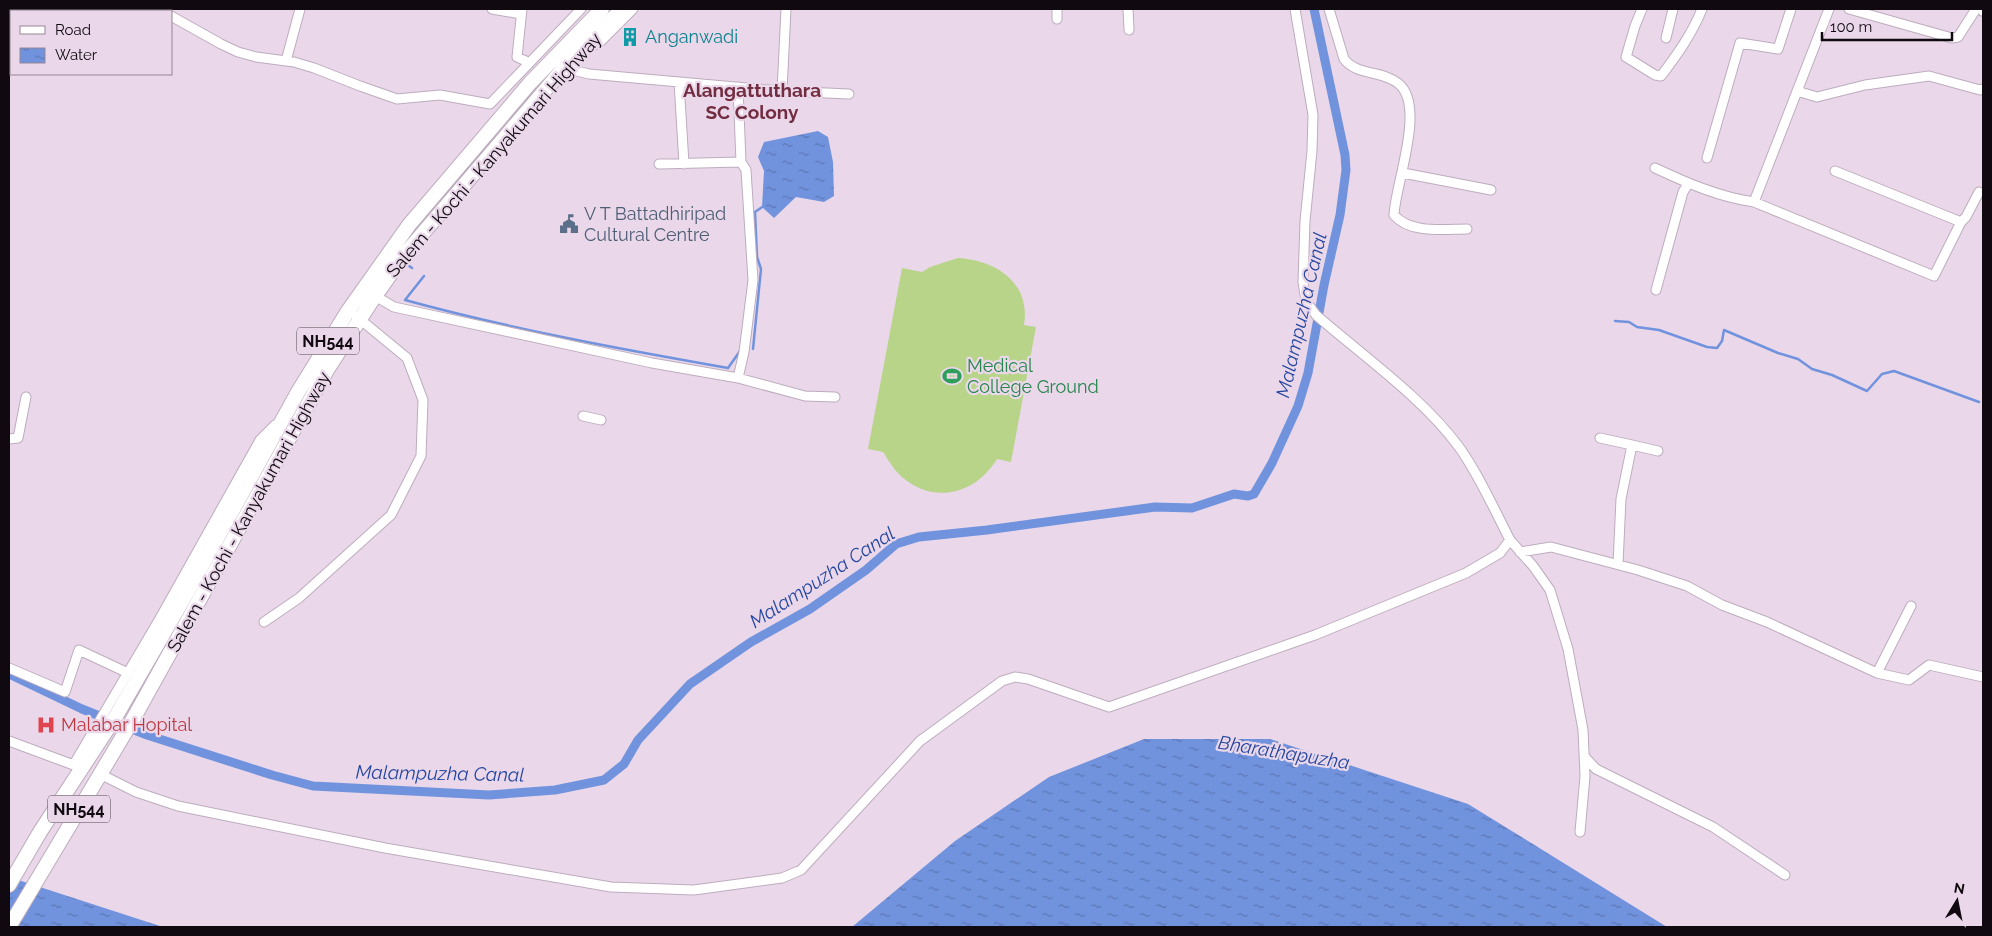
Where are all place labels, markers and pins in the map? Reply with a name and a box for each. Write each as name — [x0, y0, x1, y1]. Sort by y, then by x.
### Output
building icon: Anganwadi — [619, 26, 641, 48]
place label: Anganwadi — [645, 26, 738, 47]
place label: V T Battadhiripad Cultural Centre — [584, 203, 726, 245]
public building icon: V T Battadhiripad Cultural Centre — [558, 213, 580, 235]
place label: Medical College Ground — [967, 355, 1099, 397]
sports icon: Medical College Ground — [941, 365, 963, 387]
hospital icon: Malabar Hopital — [35, 714, 57, 736]
place label: Malabar Hopital — [61, 714, 192, 735]

